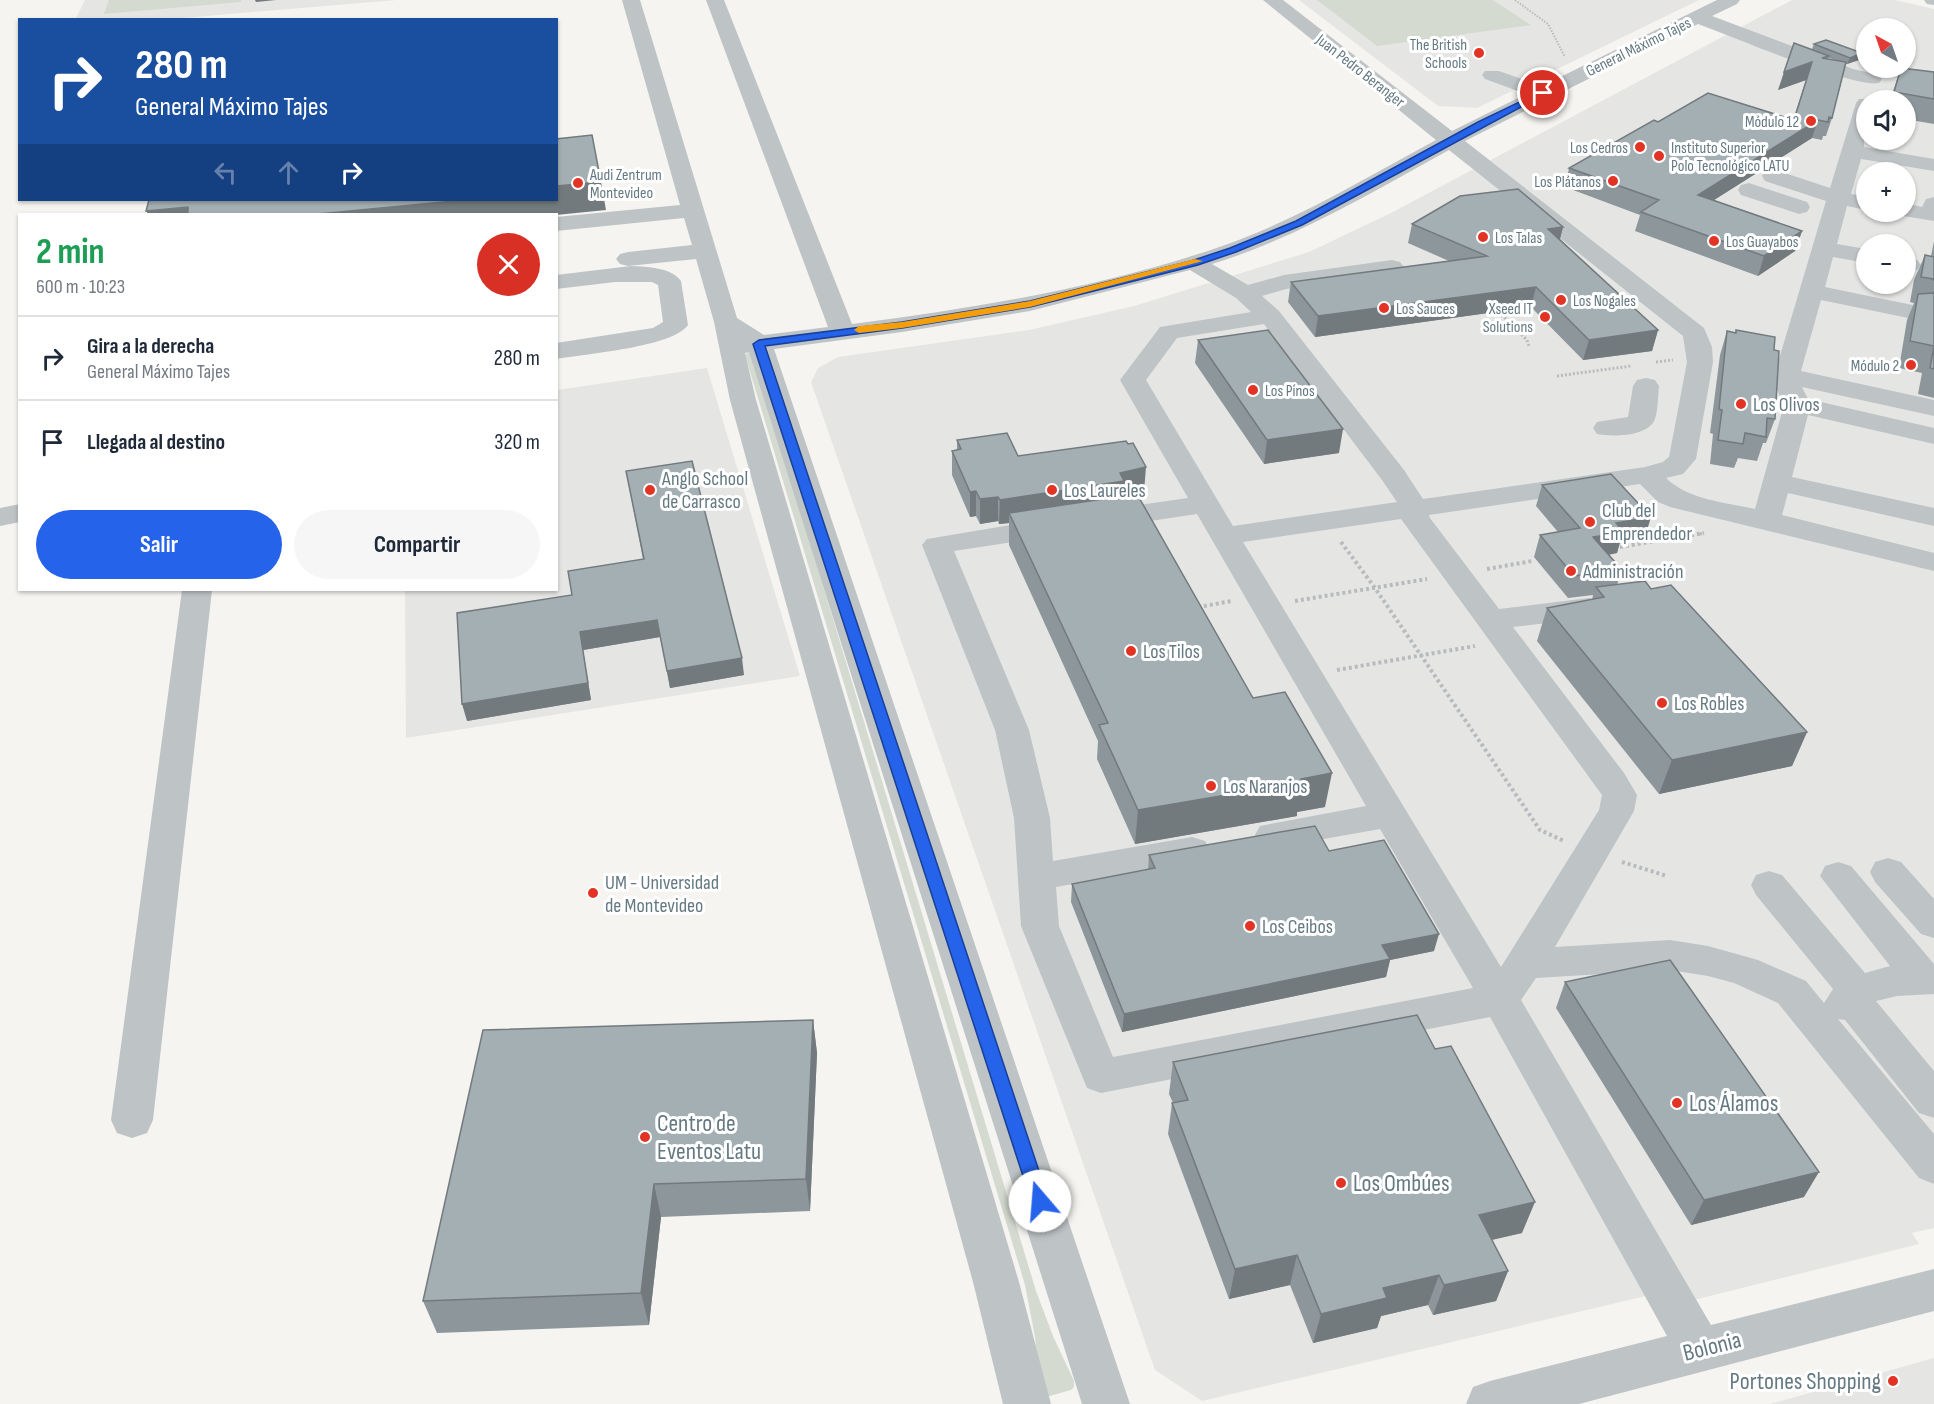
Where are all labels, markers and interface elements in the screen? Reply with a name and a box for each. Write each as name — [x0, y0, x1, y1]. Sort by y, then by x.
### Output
street label: General Máximo Tajes — [1583, 14, 1694, 81]
north arrow — [1856, 18, 1916, 78]
map controls — [1856, 18, 1916, 294]
street label: Juan Pedro Beranger — [1311, 30, 1408, 112]
place label: The British Schools — [1410, 36, 1467, 73]
text: 280 m — [135, 40, 228, 91]
icon: right — [36, 42, 114, 120]
marker: The British Schools — [1472, 46, 1486, 60]
pin — [1517, 67, 1568, 118]
icon: arrive — [1526, 76, 1559, 109]
button: sound — [1856, 90, 1916, 150]
text: General Máximo Tajes — [135, 91, 328, 123]
place label: Módulo 12 — [1745, 113, 1799, 132]
marker: Módulo 12 — [1804, 114, 1818, 128]
place label: Los Cedros — [1570, 139, 1628, 158]
place label: Instituto Superior Polo Tecnológico LATU — [1671, 139, 1789, 176]
marker: Los Cedros — [1633, 140, 1647, 154]
marker: Instituto Superior Polo Tecnológico LATU — [1652, 149, 1666, 163]
icon: left — [209, 156, 242, 189]
icon: ahead — [272, 156, 305, 189]
icon: right — [335, 156, 368, 189]
button: + — [1856, 162, 1916, 222]
place label: Audi Zentrum Montevideo — [589, 166, 662, 203]
place label: Los Plátanos — [1534, 173, 1601, 192]
marker: Los Plátanos — [1606, 174, 1620, 188]
marker: Audi Zentrum Montevideo — [571, 176, 585, 190]
place label: Los Talas — [1495, 229, 1542, 248]
marker: Los Talas — [1476, 230, 1490, 244]
text: 2 min — [36, 231, 105, 274]
button: close — [477, 233, 540, 296]
place label: Los Guayabos — [1726, 233, 1799, 252]
marker: Los Guayabos — [1707, 234, 1721, 248]
button: − — [1856, 234, 1916, 294]
text: 600 m · 10:23 — [36, 275, 125, 299]
place label: Los Nogales — [1573, 292, 1636, 311]
marker: Los Nogales — [1554, 293, 1568, 307]
place label: Los Sauces — [1396, 300, 1455, 319]
place label: Xseed IT Solutions — [1483, 300, 1533, 337]
marker: Los Sauces — [1377, 301, 1391, 315]
marker: Xseed IT Solutions — [1538, 310, 1552, 324]
text: Gira a la derecha — [87, 333, 214, 360]
icon: right — [36, 342, 69, 375]
text: 280 m — [494, 345, 540, 372]
place label: Módulo 2 — [1851, 357, 1899, 376]
marker: Módulo 2 — [1904, 358, 1918, 372]
text: General Máximo Tajes — [87, 360, 230, 384]
place label: Los Pinos — [1265, 382, 1315, 401]
marker: Los Pinos — [1246, 383, 1260, 397]
place label: Los Olivos — [1753, 393, 1820, 417]
marker: Los Olivos — [1734, 397, 1748, 411]
icon: arrive — [36, 426, 69, 459]
text: Llegada al destino — [87, 429, 225, 456]
text: 320 m — [494, 429, 540, 456]
place label: Anglo School de Carrasco — [661, 467, 748, 514]
place label: Los Laureles — [1064, 479, 1146, 503]
marker: Anglo School de Carrasco — [643, 483, 657, 497]
marker: Los Laureles — [1045, 483, 1059, 497]
place label: Club del Emprendedor — [1602, 499, 1692, 546]
button: Salir — [36, 510, 282, 579]
button: Compartir — [294, 510, 540, 579]
marker: Club del Emprendedor — [1583, 515, 1597, 529]
place label: Administración — [1582, 560, 1683, 584]
marker: Administración — [1564, 564, 1578, 578]
place label: Los Tilos — [1143, 640, 1200, 664]
marker: Los Tilos — [1124, 644, 1138, 658]
place label: Los Robles — [1674, 692, 1744, 716]
marker: Los Robles — [1655, 696, 1669, 710]
place label: Los Naranjos — [1223, 775, 1307, 799]
marker: Los Naranjos — [1204, 779, 1218, 793]
place label: UM - Universidad de Montevideo — [605, 871, 719, 918]
marker: UM - Universidad de Montevideo — [586, 886, 600, 900]
place label: Los Ceibos — [1262, 915, 1333, 939]
marker: Los Ceibos — [1243, 919, 1257, 933]
place label: Los Álamos — [1689, 1089, 1778, 1118]
marker: Los Álamos — [1670, 1096, 1684, 1110]
place label: Centro de Eventos Latu — [657, 1109, 761, 1166]
marker: Centro de Eventos Latu — [638, 1130, 652, 1144]
position arrow — [1008, 1169, 1072, 1233]
place label: Los Ombúes — [1353, 1169, 1450, 1198]
marker: Los Ombúes — [1334, 1176, 1348, 1190]
street label: Bolonia — [1680, 1325, 1744, 1368]
place label: Portones Shopping — [1730, 1367, 1881, 1396]
marker: Portones Shopping — [1886, 1374, 1900, 1388]

